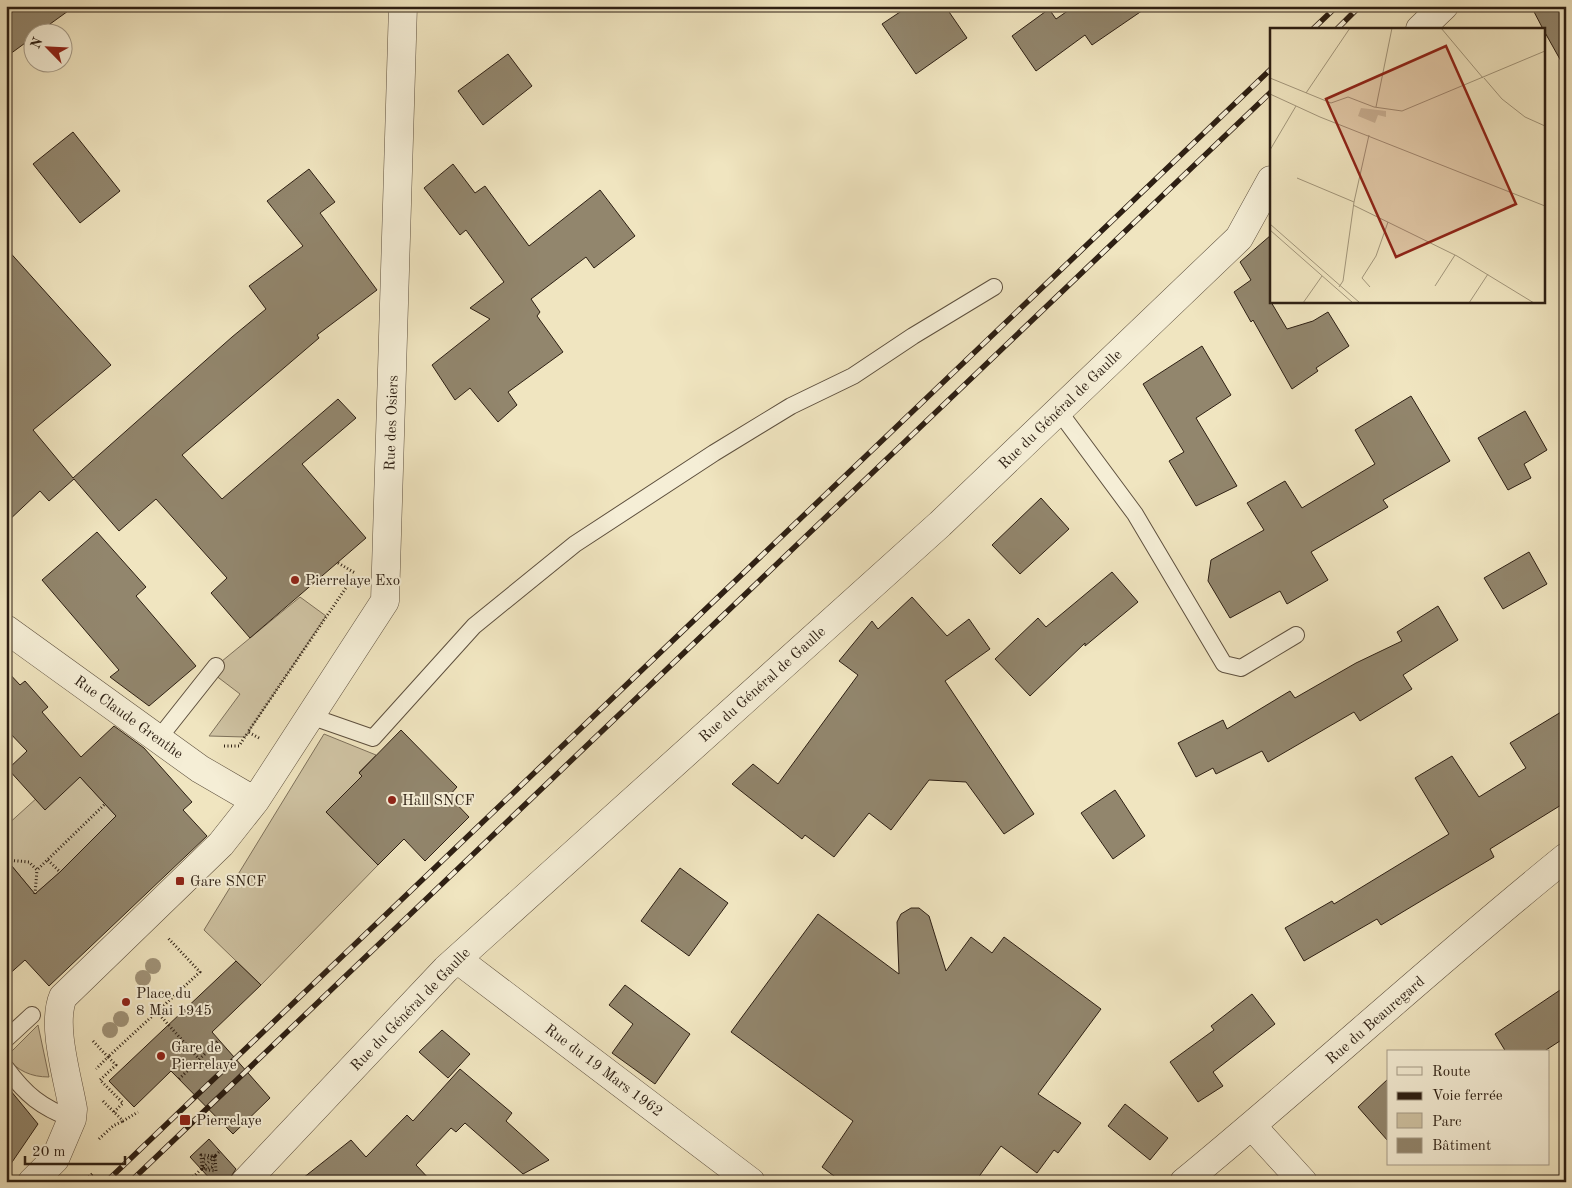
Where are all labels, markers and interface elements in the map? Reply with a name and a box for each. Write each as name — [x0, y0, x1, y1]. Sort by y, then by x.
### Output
north arrow — [22, 22, 72, 72]
inset map — [1270, 28, 1544, 302]
text: N — [28, 35, 46, 51]
street label: Rue du Général de Gaulle — [997, 347, 1126, 473]
street label: Rue des Osiers — [383, 375, 402, 471]
marker: Pierrelaye Exo — [289, 574, 301, 586]
place label: Pierrelaye Exo — [305, 574, 400, 589]
street label: Rue du Général de Gaulle — [697, 624, 829, 746]
street label: Rue Claude Grenthe — [71, 674, 185, 763]
marker: Hall SNCF — [386, 794, 398, 806]
place label: Hall SNCF — [402, 794, 475, 809]
marker: Gare SNCF — [174, 875, 186, 887]
place label: Gare SNCF — [190, 875, 267, 890]
street label: Rue du Général de Gaulle — [349, 946, 474, 1074]
street label: Rue du Beauregard — [1324, 974, 1428, 1068]
place label: Place du 8 Mai 1945 — [136, 987, 212, 1019]
marker: Place du 8 Mai 1945 — [120, 996, 132, 1008]
street label: Rue du 19 Mars 1962 — [541, 1022, 665, 1120]
place label: Gare de Pierrelaye — [171, 1041, 237, 1073]
marker: Gare de Pierrelaye — [155, 1050, 167, 1062]
legend — [1387, 1050, 1550, 1166]
text: Route — [1432, 1065, 1470, 1080]
text: Voie ferrée — [1432, 1089, 1503, 1104]
marker: Pierrelaye — [178, 1113, 192, 1127]
place label: Pierrelaye — [196, 1114, 262, 1129]
text: Parc — [1432, 1115, 1462, 1130]
scale bar — [25, 1133, 125, 1165]
text: Bâtiment — [1432, 1139, 1491, 1154]
text: 20 m — [32, 1145, 66, 1160]

